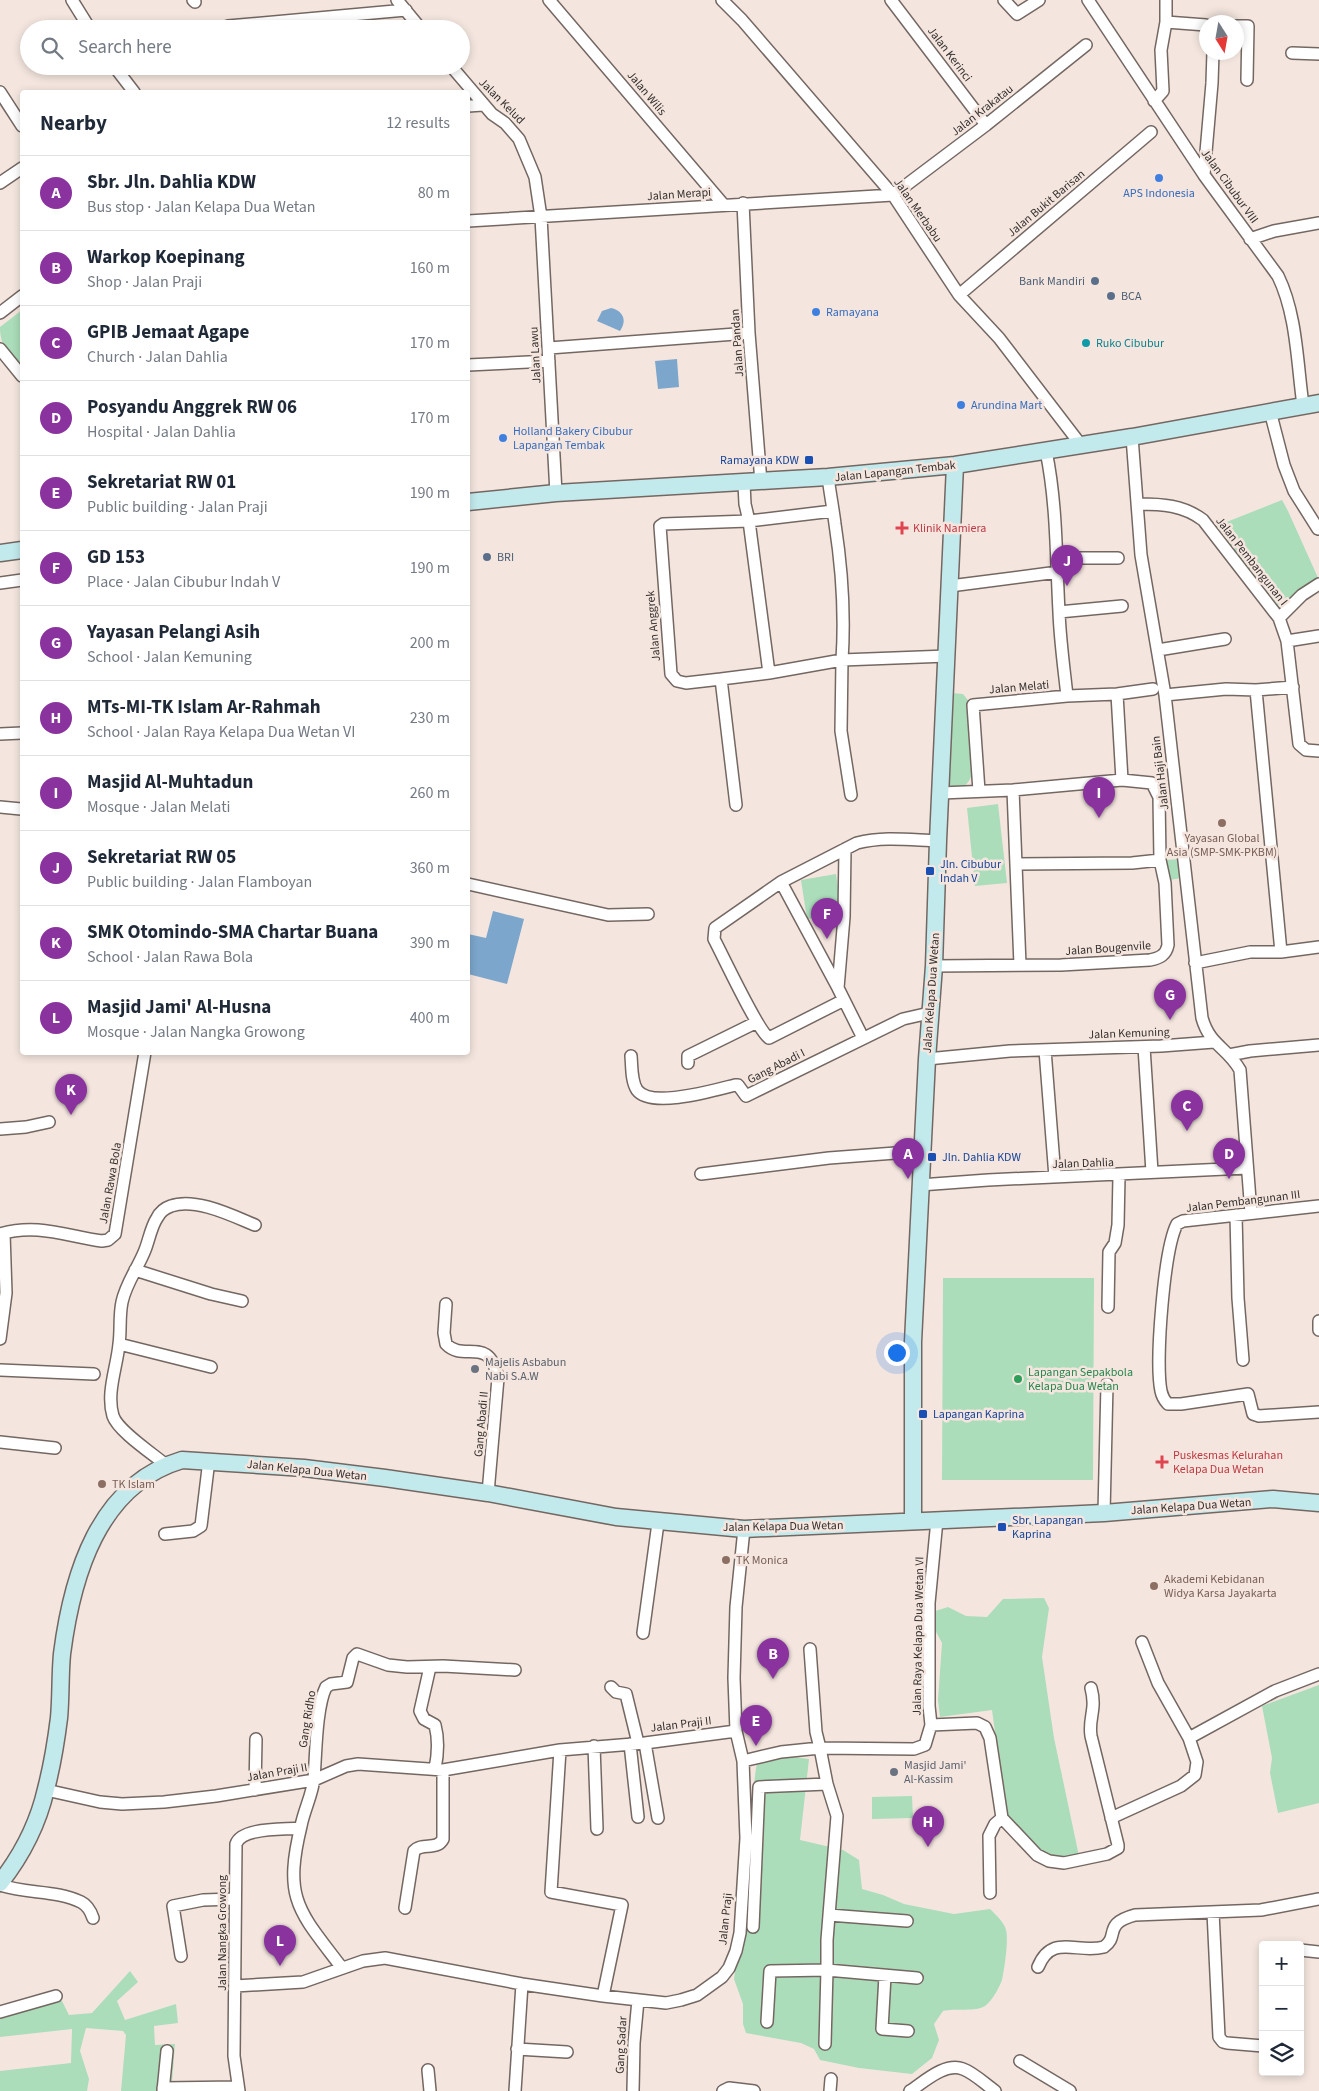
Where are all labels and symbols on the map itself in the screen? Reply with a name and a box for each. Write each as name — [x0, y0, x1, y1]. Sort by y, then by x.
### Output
north arrow — [1199, 15, 1244, 60]
street label: Jalan Kerinci — [923, 23, 976, 85]
street label: Jalan Wilis — [623, 67, 670, 119]
street label: Jalan Kelud — [475, 75, 528, 128]
street label: Jalan Krakatau — [948, 81, 1017, 140]
street label: Jalan Cibubur VIII — [1197, 146, 1262, 227]
street label: Jalan Bukit Barisan — [1004, 166, 1089, 241]
marker: APS Indonesia — [1153, 172, 1165, 184]
street label: Jalan Merbabu — [889, 175, 946, 246]
street label: Jalan Merapi — [646, 184, 712, 205]
place label: APS Indonesia — [1123, 185, 1195, 202]
place label: Bank Mandiri — [1019, 273, 1085, 290]
marker: Bank Mandiri — [1089, 275, 1101, 287]
place label: BCA — [1121, 288, 1142, 305]
marker: BCA — [1105, 290, 1117, 302]
place label: Ramayana — [826, 304, 879, 321]
marker: Ramayana — [810, 306, 822, 318]
street label: Jalan Pandan — [727, 308, 748, 377]
street label: Jalan Lawu — [526, 326, 545, 384]
place label: Ruko Cibubur — [1096, 335, 1165, 352]
marker: Ruko Cibubur — [1080, 337, 1092, 349]
place label: Arundina Mart — [971, 397, 1042, 414]
marker: Arundina Mart — [955, 399, 967, 411]
place label: Holland Bakery Cibubur Lapangan Tembak — [513, 423, 634, 454]
marker: Holland Bakery Cibubur Lapangan Tembak — [497, 432, 509, 444]
place label: Ramayana KDW — [720, 452, 800, 469]
marker: Ramayana KDW — [803, 454, 815, 466]
street label: Jalan Lapangan Tembak — [834, 457, 957, 486]
street label: Jalan Pembangunan I — [1211, 513, 1292, 609]
place label: Klinik Namiera — [913, 520, 986, 537]
marker: Klinik Namiera — [895, 521, 909, 535]
pin: J — [1051, 545, 1083, 586]
place label: BRI — [497, 549, 514, 566]
marker: BRI — [481, 551, 493, 563]
street label: Jalan Anggrek — [642, 590, 665, 662]
street label: Jalan Melati — [988, 676, 1050, 699]
street label: Jalan Haji Bain — [1148, 735, 1173, 811]
pin: I — [1083, 777, 1115, 818]
marker: Yayasan Global Asia (SMP-SMK-PKBM) — [1216, 817, 1228, 829]
place label: Yayasan Global Asia (SMP-SMK-PKBM) — [1167, 830, 1277, 861]
place label: Jln. Cibubur Indah V — [940, 856, 1002, 887]
marker: Jln. Cibubur Indah V — [924, 865, 936, 877]
pin: F — [811, 898, 843, 939]
street label: Jalan Kelapa Dua Wetan — [919, 932, 944, 1054]
street label: Jalan Bougenvile — [1065, 937, 1152, 960]
pin: G — [1154, 979, 1186, 1020]
street label: Jalan Kemuning — [1088, 1024, 1170, 1043]
street label: Gang Abadi I — [744, 1045, 808, 1088]
pin: K — [55, 1074, 87, 1115]
pin: C — [1171, 1090, 1203, 1131]
pin: A — [892, 1138, 924, 1179]
pin: D — [1213, 1138, 1245, 1179]
street label: Jalan Rawa Bola — [95, 1141, 126, 1225]
place label: Jln. Dahlia KDW — [942, 1149, 1021, 1166]
marker: Jln. Dahlia KDW — [926, 1151, 938, 1163]
street label: Jalan Dahlia — [1052, 1154, 1114, 1173]
street label: Jalan Pembangunan III — [1185, 1186, 1301, 1217]
your location — [884, 1340, 910, 1366]
place label: Majelis Asbabun Nabi S.A.W — [485, 1354, 566, 1385]
marker: Majelis Asbabun Nabi S.A.W — [469, 1363, 481, 1375]
place label: Lapangan Sepakbola Kelapa Dua Wetan — [1028, 1364, 1133, 1395]
marker: Lapangan Sepakbola Kelapa Dua Wetan — [1012, 1373, 1024, 1385]
street label: Gang Abadi II — [470, 1391, 493, 1458]
place label: Lapangan Kaprina — [933, 1406, 1024, 1423]
marker: Lapangan Kaprina — [917, 1408, 929, 1420]
place label: Puskesmas Kelurahan Kelapa Dua Wetan — [1173, 1447, 1283, 1478]
marker: Puskesmas Kelurahan Kelapa Dua Wetan — [1155, 1455, 1169, 1469]
street label: Jalan Kelapa Dua Wetan — [246, 1456, 368, 1485]
place label: TK Islam — [112, 1476, 155, 1493]
marker: TK Islam — [96, 1478, 108, 1490]
street label: Jalan Kelapa Dua Wetan — [1130, 1494, 1252, 1519]
place label: Sbr. Lapangan Kaprina — [1012, 1512, 1083, 1543]
street label: Jalan Kelapa Dua Wetan — [722, 1517, 844, 1536]
marker: Sbr. Lapangan Kaprina — [996, 1521, 1008, 1533]
place label: TK Monica — [736, 1552, 788, 1569]
marker: TK Monica — [720, 1554, 732, 1566]
street label: Jalan Raya Kelapa Dua Wetan VI — [909, 1556, 928, 1716]
place label: Akademi Kebidanan Widya Karsa Jayakarta — [1164, 1571, 1277, 1602]
marker: Akademi Kebidanan Widya Karsa Jayakarta — [1148, 1580, 1160, 1592]
pin: B — [757, 1638, 789, 1679]
street label: Gang Ridho — [295, 1689, 320, 1749]
pin: E — [740, 1705, 772, 1746]
street label: Jalan Praji II — [650, 1712, 712, 1737]
place label: Masjid Jami' Al-Kassim — [904, 1757, 966, 1788]
street label: Jalan Praji II — [245, 1759, 309, 1786]
marker: Masjid Jami' Al-Kassim — [888, 1766, 900, 1778]
pin: H — [912, 1806, 944, 1847]
street label: Jalan Nangka Growong — [214, 1875, 231, 1991]
street label: Jalan Praji — [714, 1892, 737, 1946]
pin: L — [264, 1925, 296, 1966]
street label: Gang Sadar — [611, 2015, 632, 2074]

